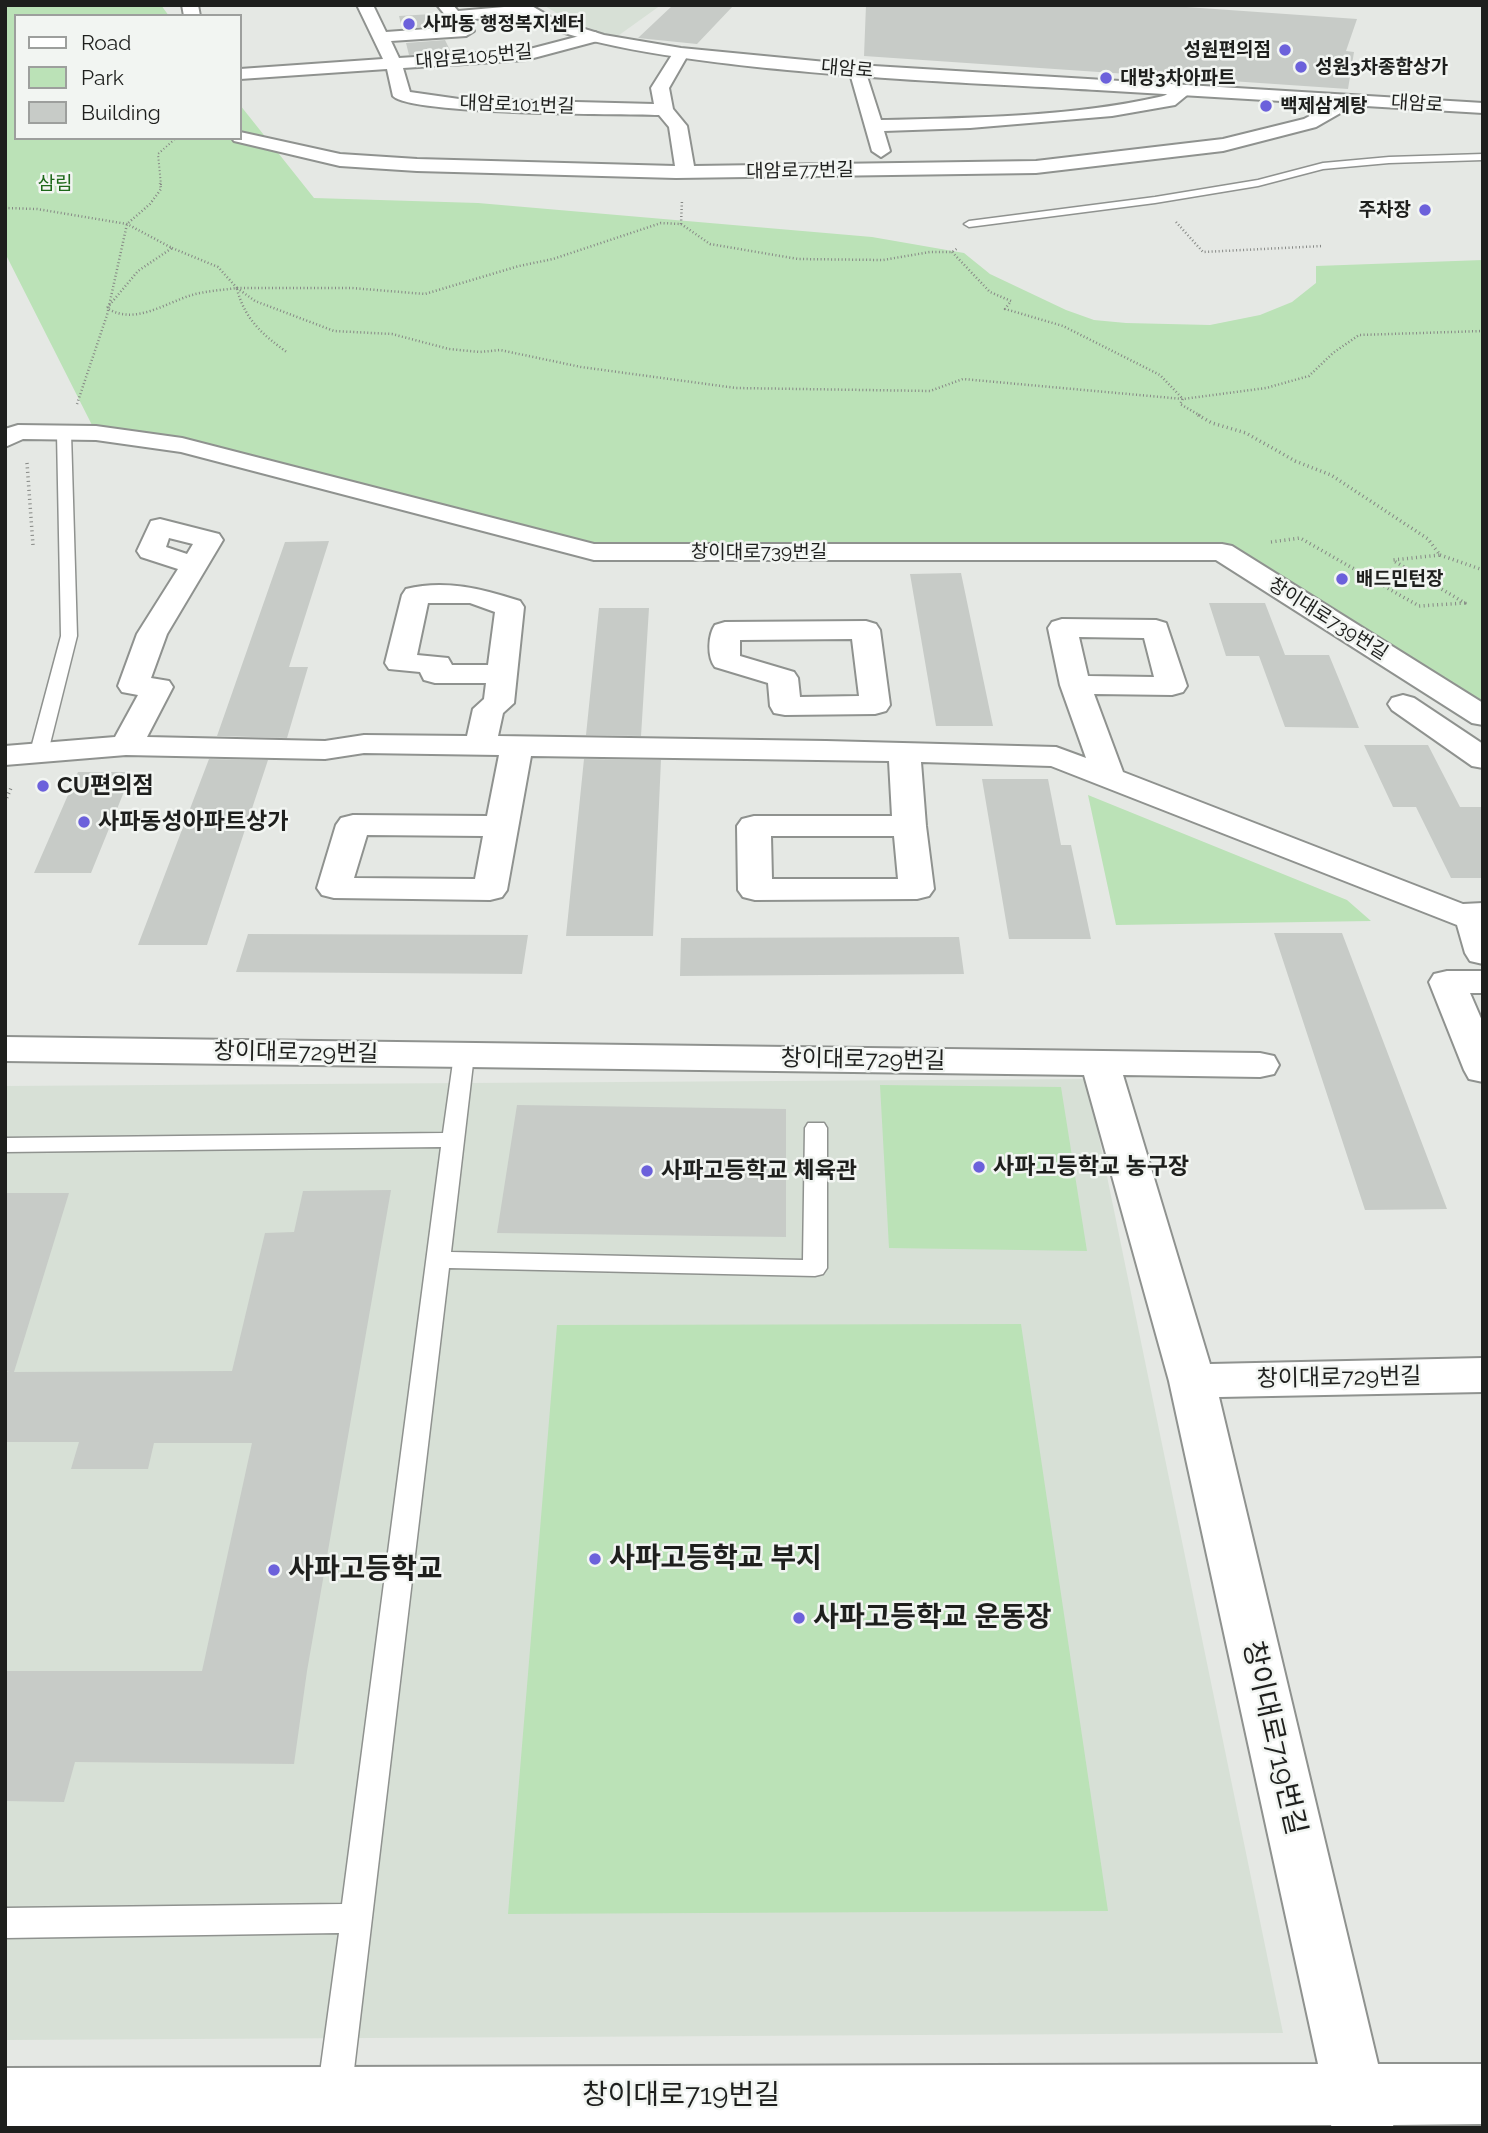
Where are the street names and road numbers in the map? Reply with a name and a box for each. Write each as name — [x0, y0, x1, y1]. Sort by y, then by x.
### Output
street label: 대암로105번길 — [414, 41, 534, 73]
street label: 대암로 — [820, 55, 874, 83]
street label: 대암로 — [1390, 91, 1444, 117]
street label: 대암로101번길 — [459, 92, 575, 118]
street label: 대암로77번길 — [746, 159, 854, 183]
street label: 창이대로739번길 — [691, 541, 827, 563]
street label: 창이대로739번길 — [1264, 573, 1392, 665]
street label: 창이대로729번길 — [213, 1038, 379, 1068]
street label: 창이대로729번길 — [780, 1045, 946, 1075]
street label: 창이대로729번길 — [1256, 1363, 1422, 1393]
street label: 창이대로719번길 — [1235, 1638, 1313, 1838]
street label: 창이대로719번길 — [582, 2079, 780, 2113]

